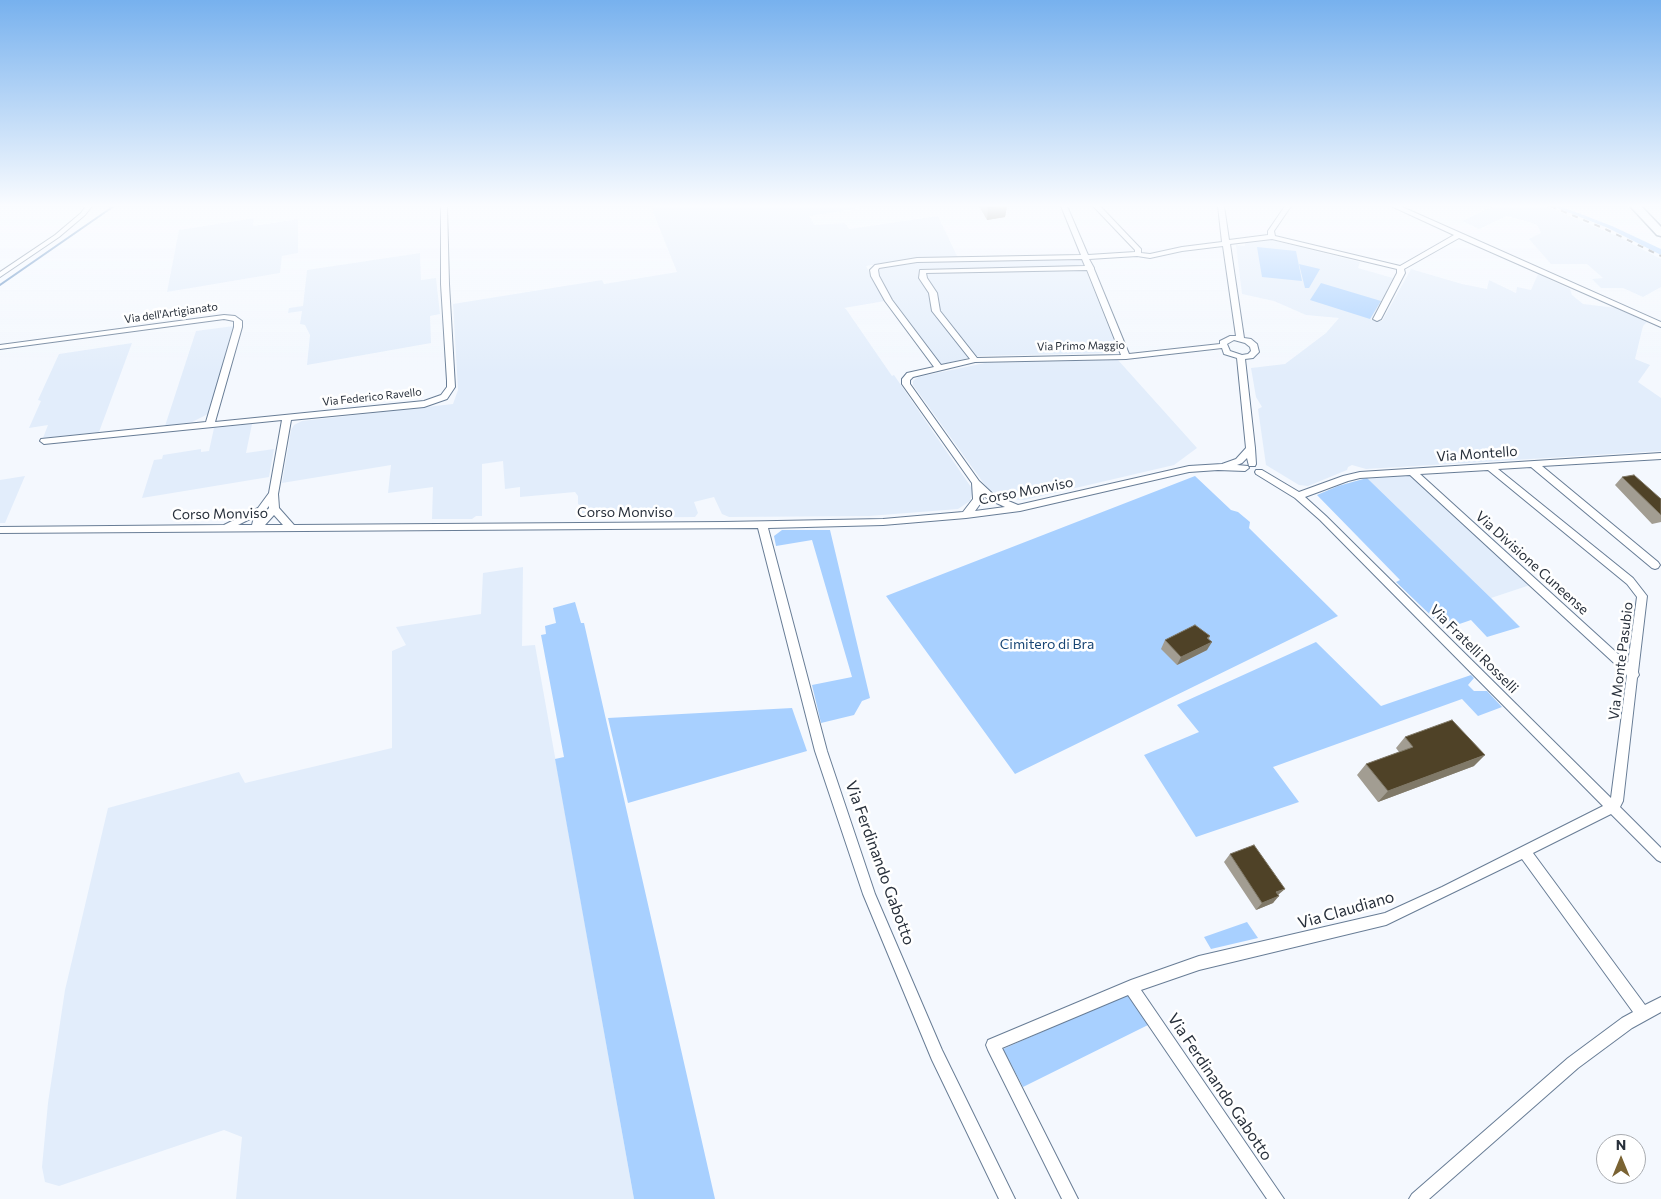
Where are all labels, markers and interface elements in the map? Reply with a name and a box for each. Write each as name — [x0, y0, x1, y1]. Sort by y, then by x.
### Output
street label: Via dell'Artigianato — [123, 300, 219, 326]
street label: Via Primo Maggio — [1037, 339, 1125, 353]
street label: Via Federico Ravello — [322, 385, 422, 409]
street label: Via Montello — [1436, 443, 1518, 465]
street label: Corso Monviso — [977, 474, 1075, 508]
street label: Corso Monviso — [577, 504, 673, 520]
street label: Corso Monviso — [172, 505, 268, 523]
street label: Via Divisione Cuneense — [1472, 508, 1592, 618]
street label: Via Fratelli Rosselli — [1426, 601, 1522, 697]
street label: Via Monte Pasubio — [1605, 601, 1637, 721]
park label: Cimitero di Bra — [1000, 636, 1094, 652]
street label: Via Ferdinando Gabotto — [841, 778, 919, 948]
street label: Via Claudiano — [1296, 887, 1396, 933]
street label: Via Ferdinando Gabotto — [1164, 1010, 1276, 1164]
north arrow — [1596, 1134, 1646, 1184]
text: N — [1616, 1136, 1626, 1153]

